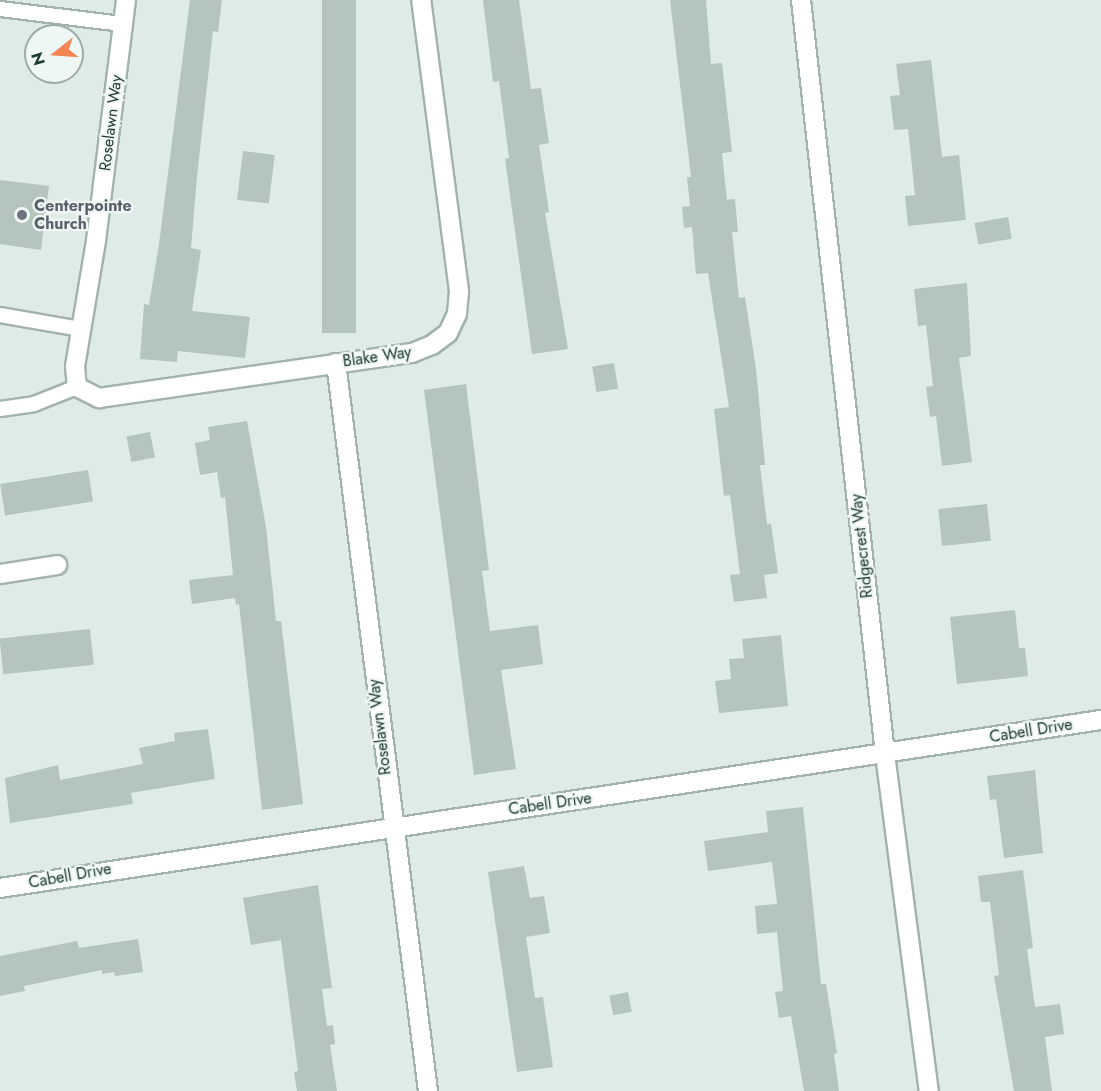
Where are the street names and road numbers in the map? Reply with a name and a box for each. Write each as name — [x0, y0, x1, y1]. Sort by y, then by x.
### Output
street label: Roselawn Way — [96, 74, 126, 172]
street label: Blake Way — [341, 343, 413, 371]
street label: Ridgecrest Way — [847, 493, 877, 599]
street label: Roselawn Way — [365, 678, 395, 776]
street label: Cabell Drive — [988, 715, 1074, 747]
street label: Cabell Drive — [507, 789, 593, 819]
street label: Cabell Drive — [27, 859, 113, 893]

